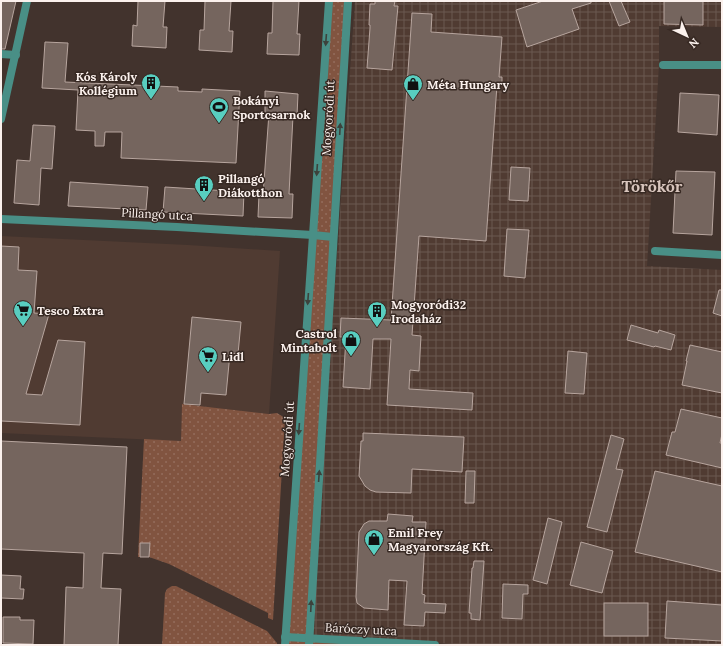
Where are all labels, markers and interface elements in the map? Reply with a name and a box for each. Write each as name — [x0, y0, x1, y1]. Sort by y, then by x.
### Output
north arrow — [667, 16, 707, 56]
one-way arrow — [322, 34, 329, 46]
text: N — [686, 35, 702, 52]
place label: Kós Károly Kollégium — [76, 69, 137, 98]
building icon: Kós Károly Kollégium — [140, 72, 162, 100]
shop icon: Méta Hungary — [402, 73, 424, 101]
place label: Méta Hungary — [427, 77, 510, 92]
street label: Mogyoródi út — [319, 79, 337, 156]
place label: Bokányi Sportcsarnok — [233, 93, 310, 122]
sports icon: Bokányi Sportcsarnok — [208, 96, 230, 124]
one-way arrow — [336, 123, 343, 135]
one-way arrow — [314, 164, 321, 176]
place label: Pillangó Diákotthon — [218, 171, 283, 200]
building icon: Pillangó Diákotthon — [193, 174, 215, 202]
district label: Törökőr — [621, 176, 683, 196]
street label: Pillangó utca — [121, 205, 193, 223]
one-way arrow — [305, 293, 312, 305]
place label: Mogyoródi32 Irodaház — [391, 297, 466, 326]
supermarket icon: Tesco Extra — [12, 299, 34, 327]
building icon: Mogyoródi32 Irodaház — [366, 300, 388, 328]
place label: Tesco Extra — [37, 303, 104, 318]
place label: Castrol Mintabolt — [280, 326, 338, 355]
shop icon: Castrol Mintabolt — [340, 329, 362, 357]
supermarket icon: Lidl — [197, 345, 219, 373]
place label: Lidl — [222, 349, 244, 364]
street label: Mogyoródi út — [277, 400, 297, 477]
one-way arrow — [296, 423, 303, 435]
one-way arrow — [315, 470, 322, 482]
place label: Emil Frey Magyarország Kft. — [388, 525, 493, 554]
shop icon: Emil Frey Magyarország Kft. — [363, 528, 385, 556]
one-way arrow — [308, 599, 314, 612]
street label: Báróczy utca — [325, 620, 397, 638]

